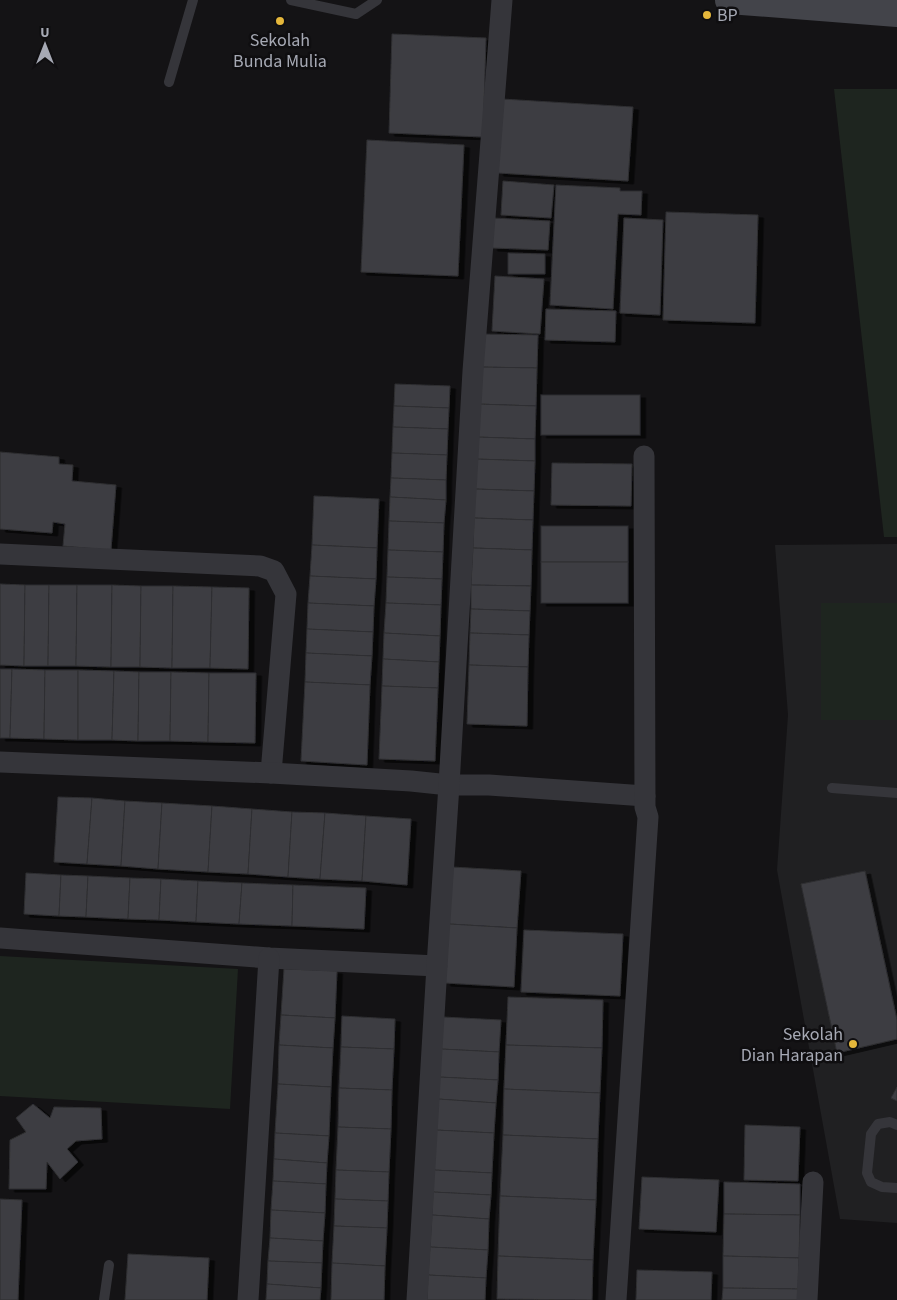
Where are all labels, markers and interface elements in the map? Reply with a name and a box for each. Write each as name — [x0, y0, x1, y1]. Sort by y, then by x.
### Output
place label: BP — [717, 3, 738, 28]
marker: BP — [701, 9, 713, 21]
marker: Sekolah Bunda Mulia — [274, 15, 286, 27]
north arrow — [20, 20, 70, 70]
text: U — [40, 23, 50, 43]
place label: Sekolah Bunda Mulia — [233, 28, 327, 74]
place label: Sekolah Dian Harapan — [741, 1022, 843, 1068]
marker: Sekolah Dian Harapan — [847, 1038, 859, 1050]

